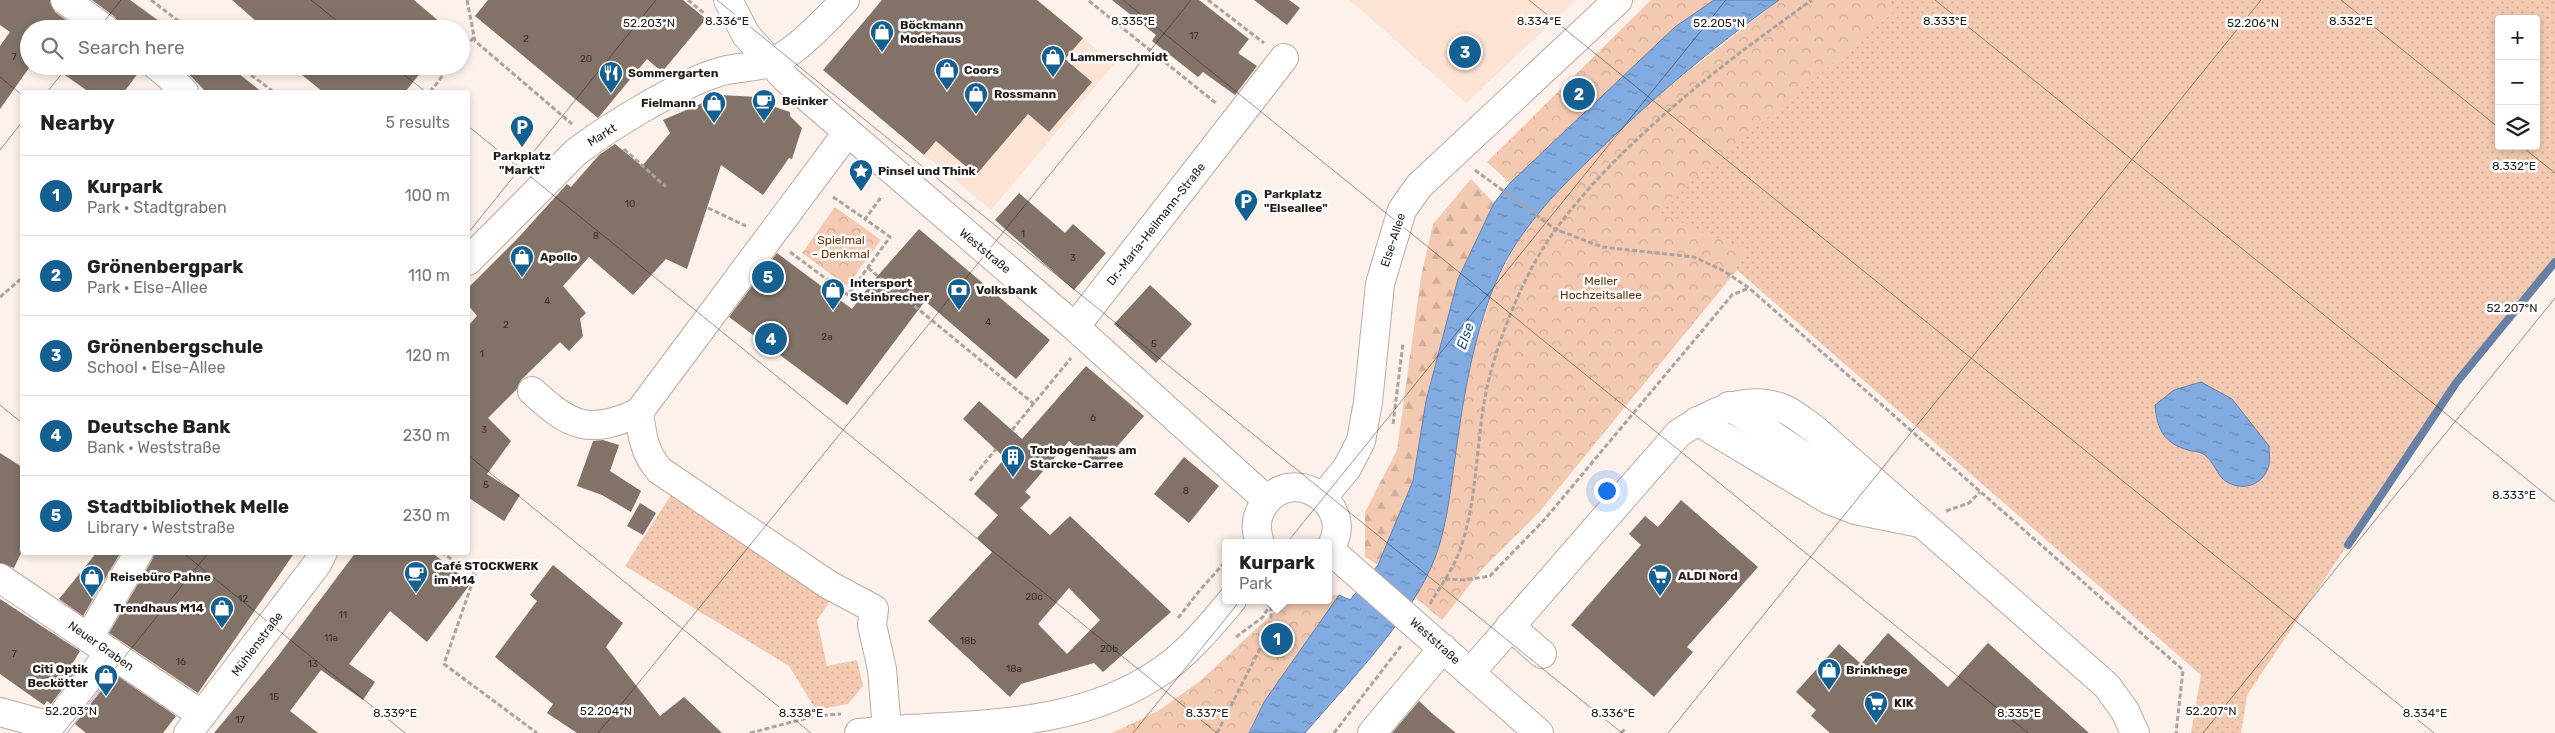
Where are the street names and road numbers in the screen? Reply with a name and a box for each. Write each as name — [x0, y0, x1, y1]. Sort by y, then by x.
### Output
street label: Markt — [585, 121, 619, 149]
street label: Dr.-Maria-Heilmann-Straße — [1104, 160, 1208, 288]
street label: Else-Allee — [1378, 211, 1408, 269]
street label: Weststraße — [957, 226, 1014, 277]
street label: Mühlenstraße — [228, 609, 286, 679]
street label: Weststraße — [1407, 615, 1463, 667]
street label: Neuer Graben — [66, 618, 136, 674]

